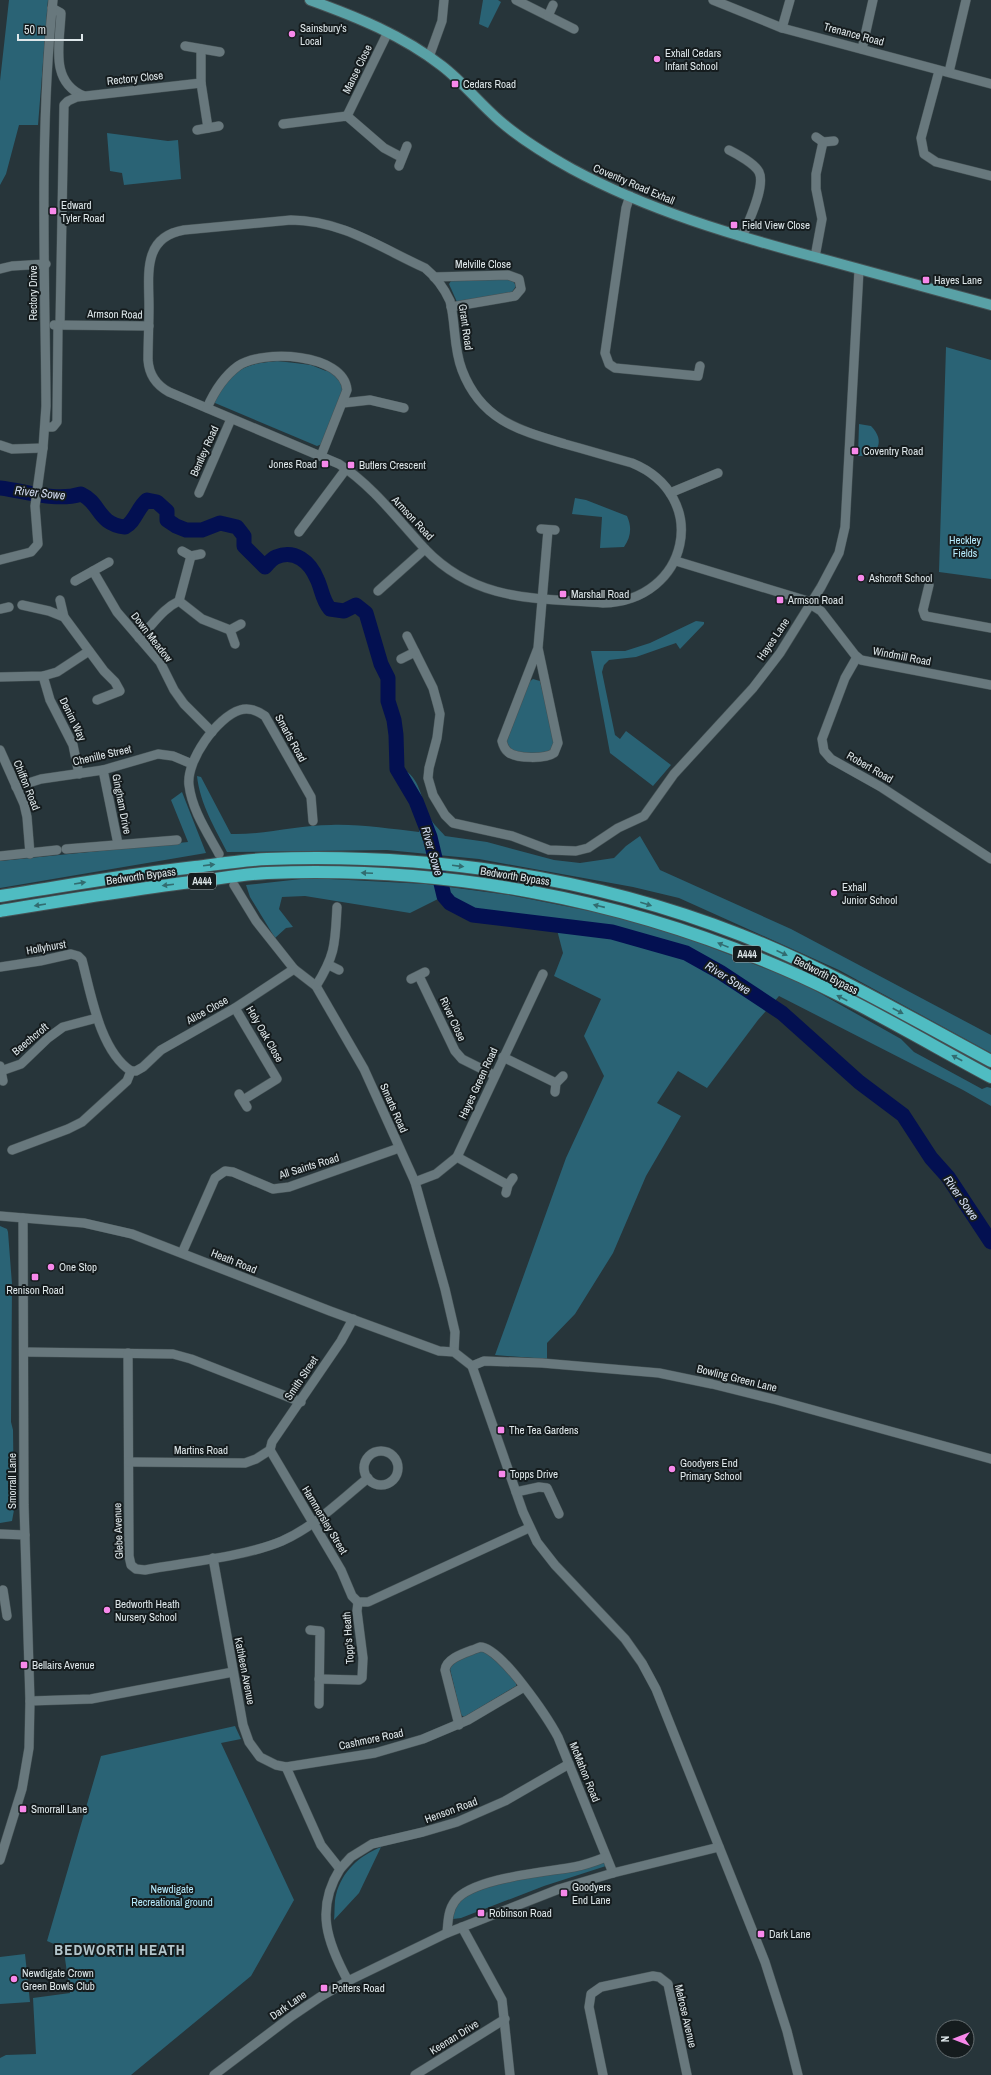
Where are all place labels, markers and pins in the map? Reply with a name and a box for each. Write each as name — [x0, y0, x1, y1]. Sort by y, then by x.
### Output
place label: Sainsbury's Local — [300, 21, 347, 48]
marker: Sainsbury's Local — [287, 29, 297, 39]
place label: Exhall Cedars Infant School — [665, 46, 722, 73]
marker: Exhall Cedars Infant School — [652, 54, 662, 64]
place label: Cedars Road — [463, 77, 516, 91]
marker: Cedars Road — [450, 79, 460, 89]
place label: Edward Tyler Road — [61, 198, 105, 225]
marker: Edward Tyler Road — [48, 206, 58, 216]
place label: Field View Close — [742, 218, 810, 232]
marker: Field View Close — [729, 220, 739, 230]
place label: Hayes Lane — [934, 273, 982, 287]
marker: Hayes Lane — [921, 275, 931, 285]
place label: Coventry Road — [863, 444, 923, 458]
marker: Coventry Road — [850, 446, 860, 456]
place label: Jones Road — [269, 457, 317, 471]
place label: Butlers Crescent — [359, 458, 426, 472]
marker: Jones Road — [320, 459, 330, 469]
marker: Butlers Crescent — [346, 460, 356, 470]
place label: Ashcroft School — [868, 571, 932, 585]
marker: Ashcroft School — [856, 573, 866, 583]
place label: Marshall Road — [571, 587, 629, 601]
marker: Marshall Road — [558, 589, 568, 599]
place label: Armson Road — [787, 593, 843, 607]
marker: Armson Road — [775, 595, 785, 605]
place label: Exhall Junior School — [842, 880, 897, 907]
marker: Exhall Junior School — [829, 888, 839, 898]
place label: One Stop — [59, 1260, 97, 1274]
marker: One Stop — [46, 1262, 56, 1272]
marker: Renison Road — [30, 1272, 40, 1282]
place label: Renison Road — [6, 1283, 64, 1297]
place label: The Tea Gardens — [509, 1423, 579, 1437]
marker: The Tea Gardens — [496, 1425, 506, 1435]
place label: Goodyers End Primary School — [680, 1456, 742, 1483]
marker: Goodyers End Primary School — [667, 1464, 677, 1474]
place label: Topps Drive — [510, 1467, 558, 1481]
marker: Topps Drive — [497, 1469, 507, 1479]
place label: Bedworth Heath Nursery School — [115, 1597, 180, 1624]
marker: Bedworth Heath Nursery School — [102, 1605, 112, 1615]
place label: Bellairs Avenue — [32, 1658, 95, 1672]
marker: Bellairs Avenue — [19, 1660, 29, 1670]
place label: Smorrall Lane — [31, 1802, 87, 1816]
marker: Smorrall Lane — [18, 1804, 28, 1814]
place label: Goodyers End Lane — [572, 1880, 612, 1907]
marker: Goodyers End Lane — [559, 1888, 569, 1898]
place label: Robinson Road — [489, 1906, 552, 1920]
marker: Robinson Road — [476, 1908, 486, 1918]
place label: Dark Lane — [769, 1927, 811, 1941]
marker: Dark Lane — [756, 1929, 766, 1939]
place label: Newdigate Crown Green Bowls Club — [22, 1966, 95, 1993]
marker: Newdigate Crown Green Bowls Club — [9, 1974, 19, 1984]
place label: Potters Road — [332, 1981, 385, 1995]
marker: Potters Road — [319, 1983, 329, 1993]

